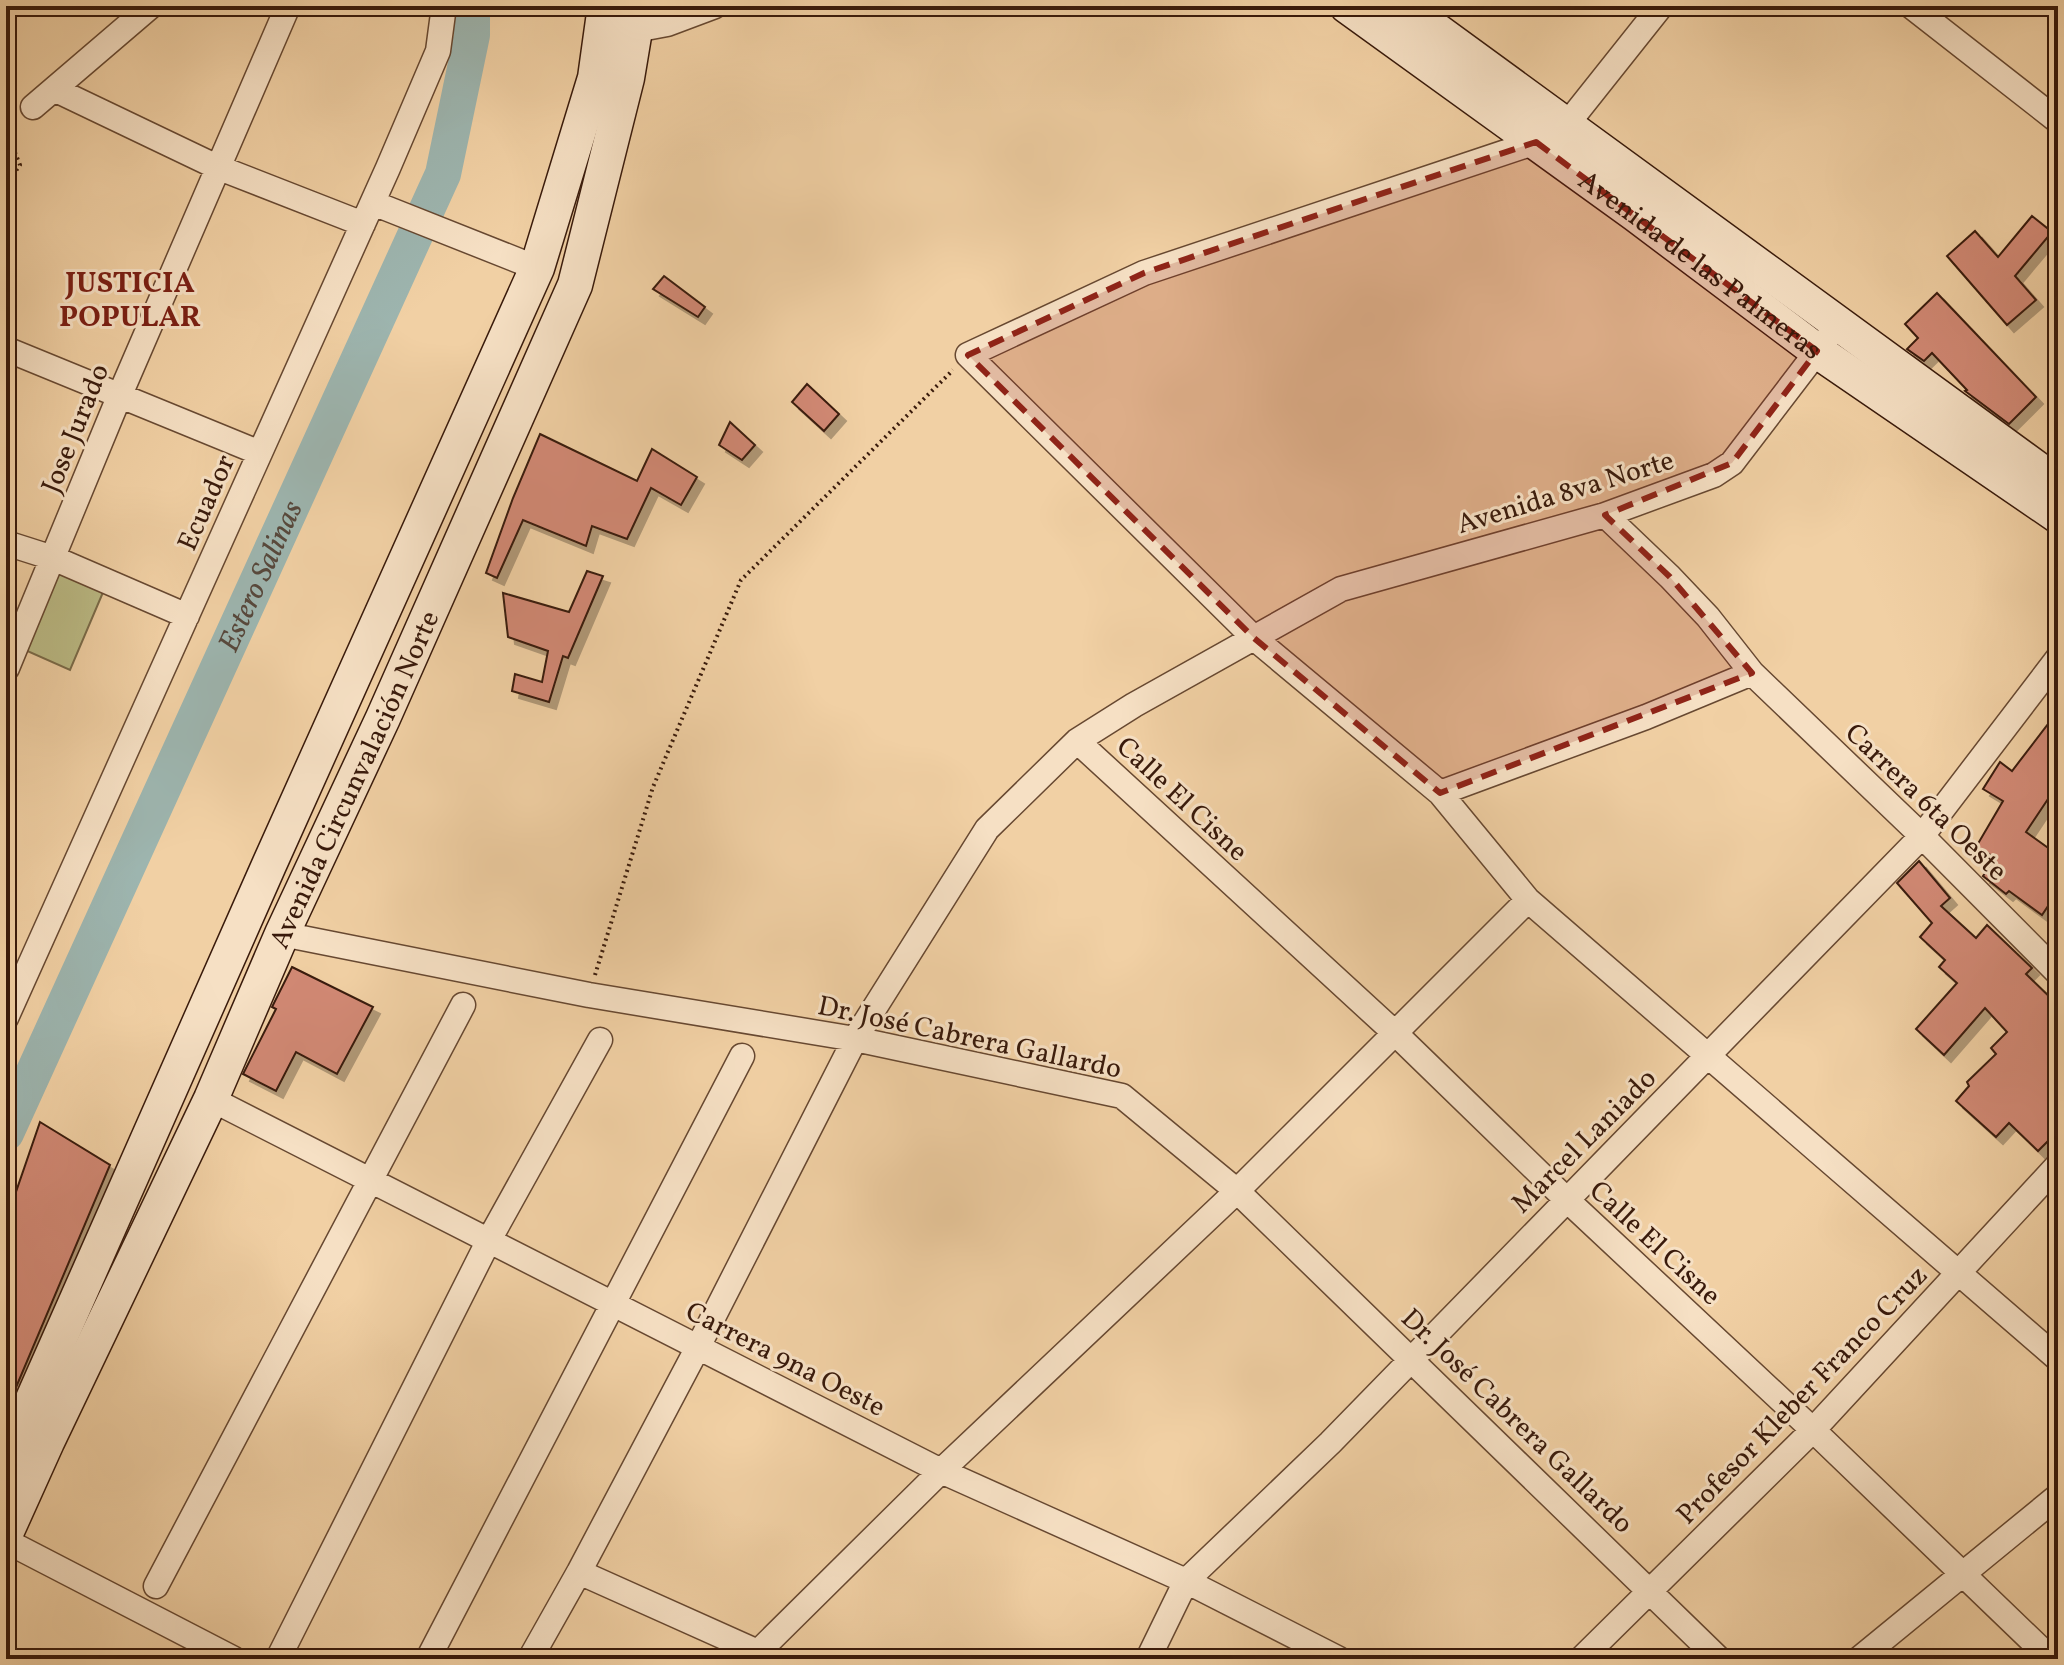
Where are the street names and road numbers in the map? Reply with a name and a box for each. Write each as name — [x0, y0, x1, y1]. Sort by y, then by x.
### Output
street label: Avenida de las Palmeras — [1569, 162, 1829, 370]
street label: Jose Jurado — [33, 358, 120, 499]
street label: Avenida 8va Norte — [1452, 442, 1679, 545]
street label: Ecuador — [169, 448, 246, 557]
street label: Avenida Circunvalación Norte — [261, 605, 450, 955]
street label: Carrera 6ta Oeste — [1835, 715, 2015, 891]
street label: Calle El Cisne — [1107, 729, 1256, 871]
street label: Dr. José Cabrera Gallardo — [814, 987, 1125, 1090]
street label: Marcel Laniado — [1503, 1060, 1666, 1223]
street label: Calle El Cisne — [1580, 1173, 1729, 1315]
street label: Profesor Kleber Franco Cruz — [1668, 1258, 1937, 1534]
street label: Carrera 9na Oeste — [678, 1293, 892, 1427]
street label: Dr. José Cabrera Gallardo — [1391, 1300, 1641, 1543]

